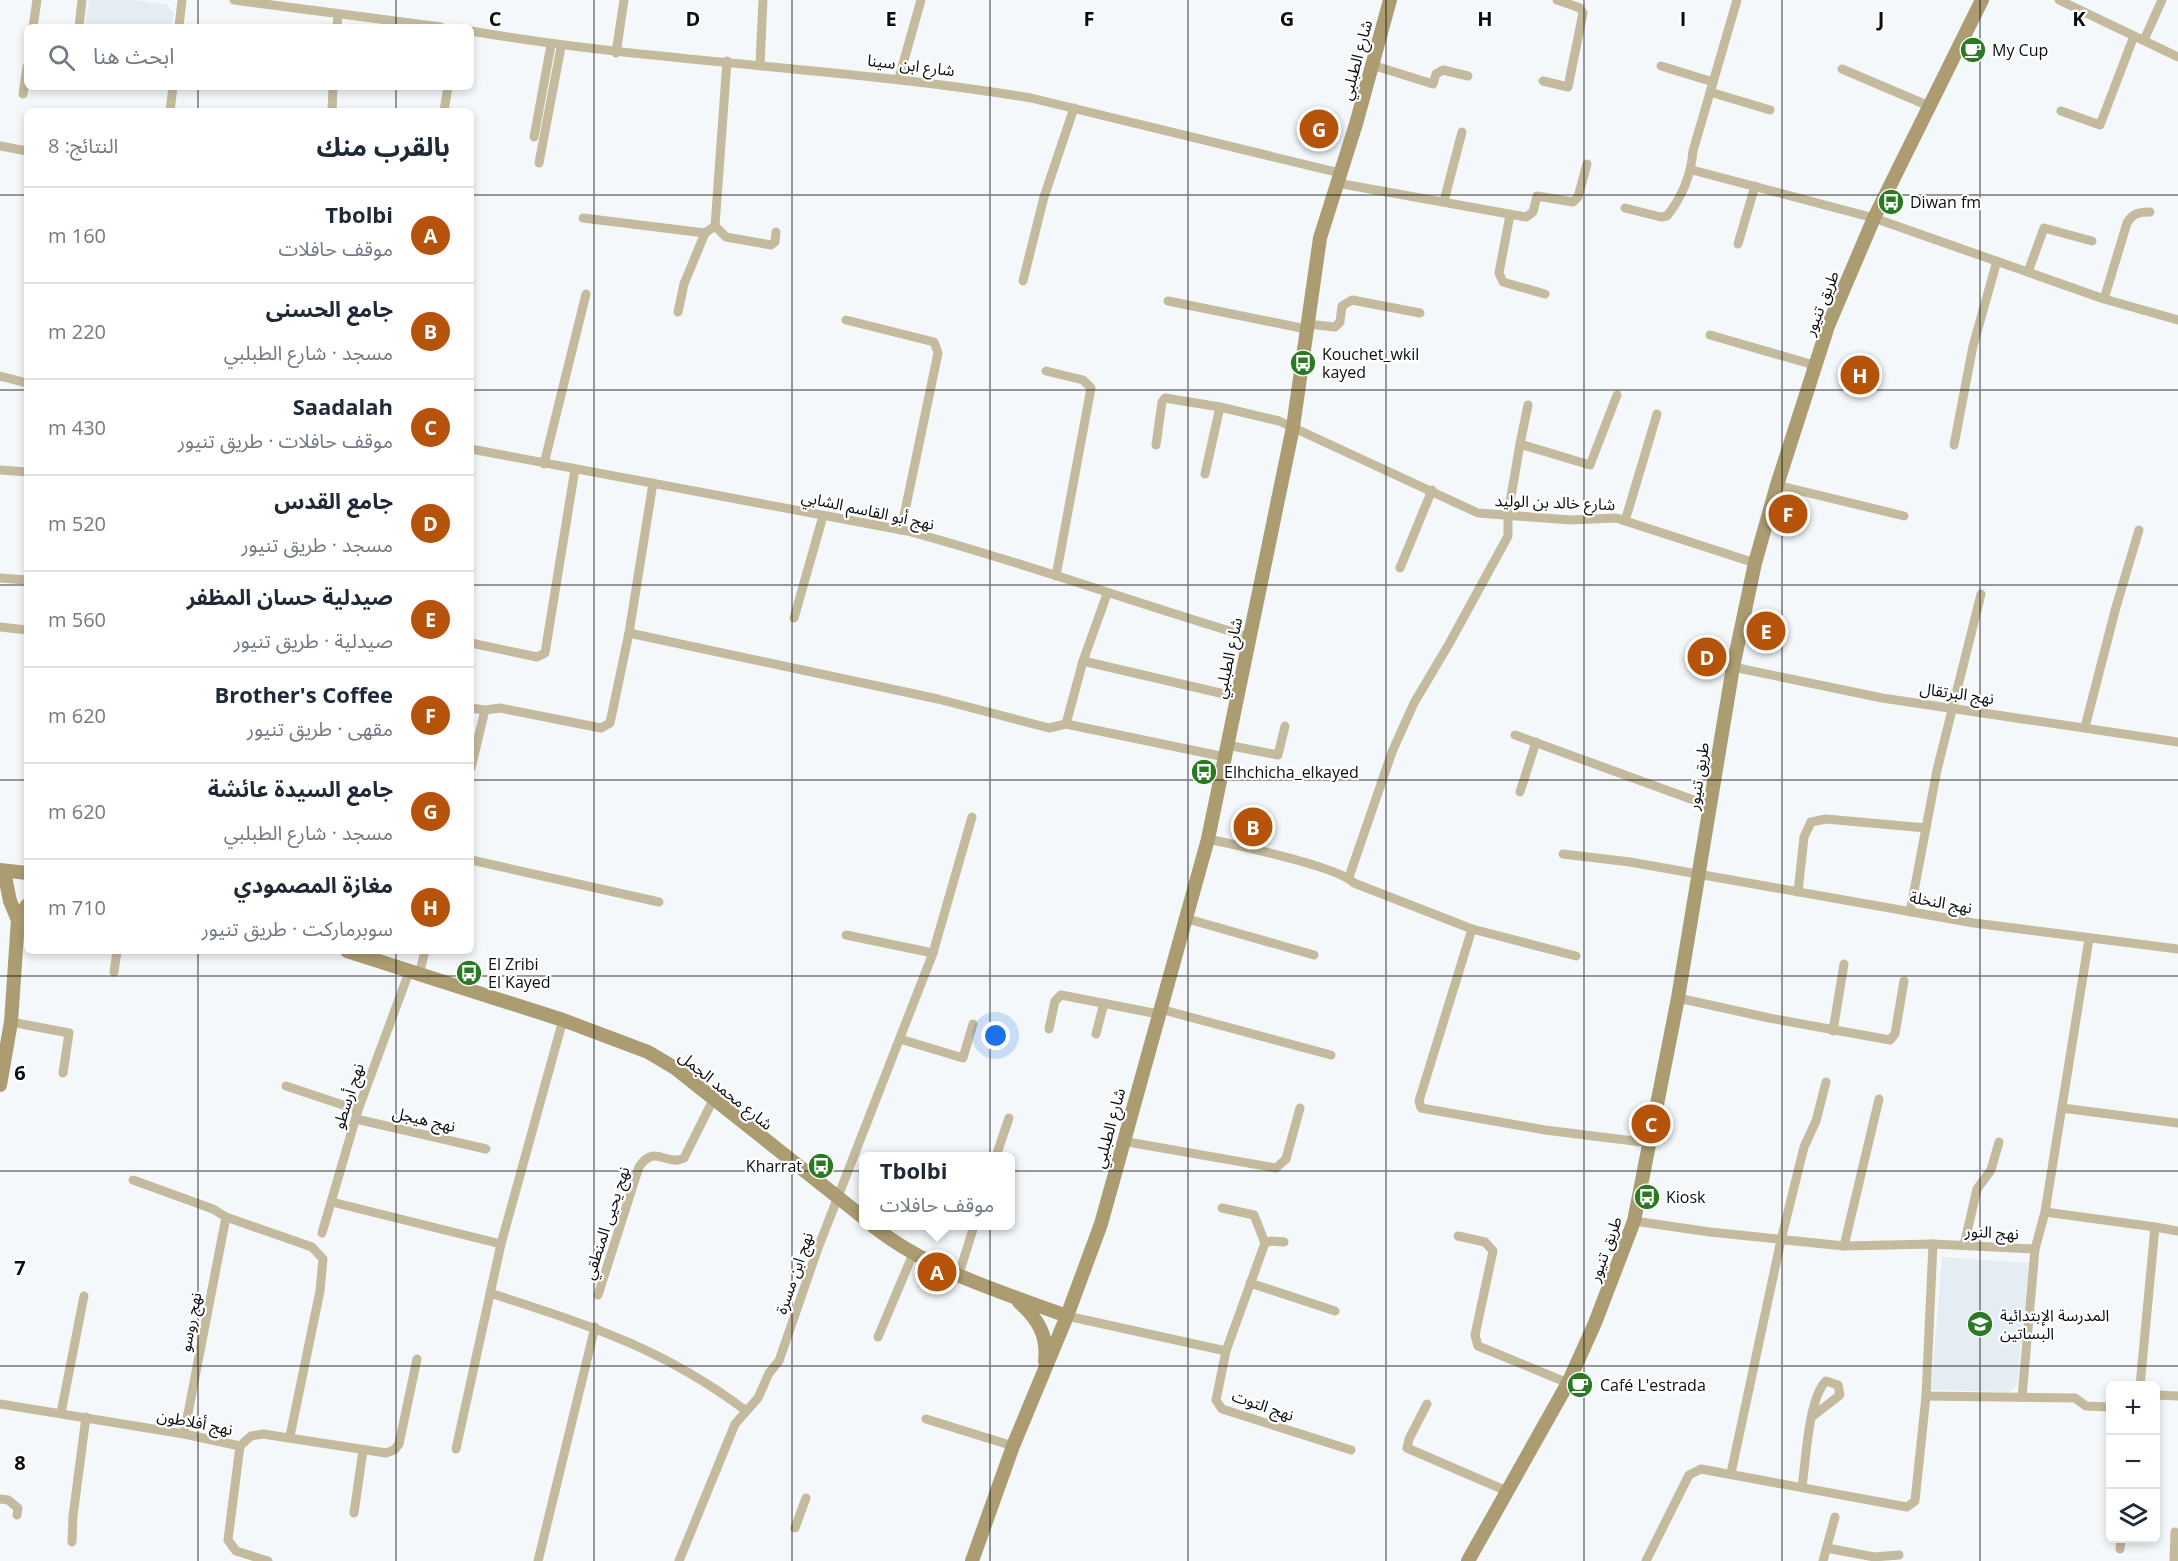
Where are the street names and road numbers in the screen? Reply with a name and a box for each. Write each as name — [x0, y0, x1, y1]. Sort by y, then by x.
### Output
street label: شارع الطبلبي — [1335, 17, 1379, 103]
street label: شارع ابن سينا — [866, 49, 956, 83]
street label: طريق تنيور — [1798, 267, 1844, 340]
street label: نهج أبو القاسم الشابي — [799, 485, 936, 537]
street label: شارع خالد بن الوليد — [1494, 489, 1616, 517]
street label: شارع الطبلبي — [1209, 615, 1249, 701]
street label: نهج البرتقال — [1918, 677, 1996, 711]
street label: طريق تنيور — [1682, 740, 1714, 812]
street label: نهج النخلة — [1908, 886, 1974, 920]
street label: شارع محمد الجمل — [673, 1045, 778, 1136]
street label: نهج أرسطو — [327, 1060, 371, 1132]
street label: شارع الطبلبي — [1088, 1085, 1132, 1171]
street label: نهج هيجل — [390, 1101, 458, 1139]
street label: نهج يحيى المنطقي — [577, 1164, 637, 1283]
street label: طريق تنيور — [1583, 1213, 1627, 1286]
street label: نهج النور — [1963, 1220, 2019, 1246]
street label: نهج ابن مسرة — [770, 1229, 820, 1317]
street label: نهج روسو — [173, 1290, 208, 1354]
street label: نهج التوت — [1228, 1384, 1297, 1428]
street label: نهج أفلاطون — [155, 1404, 235, 1442]

